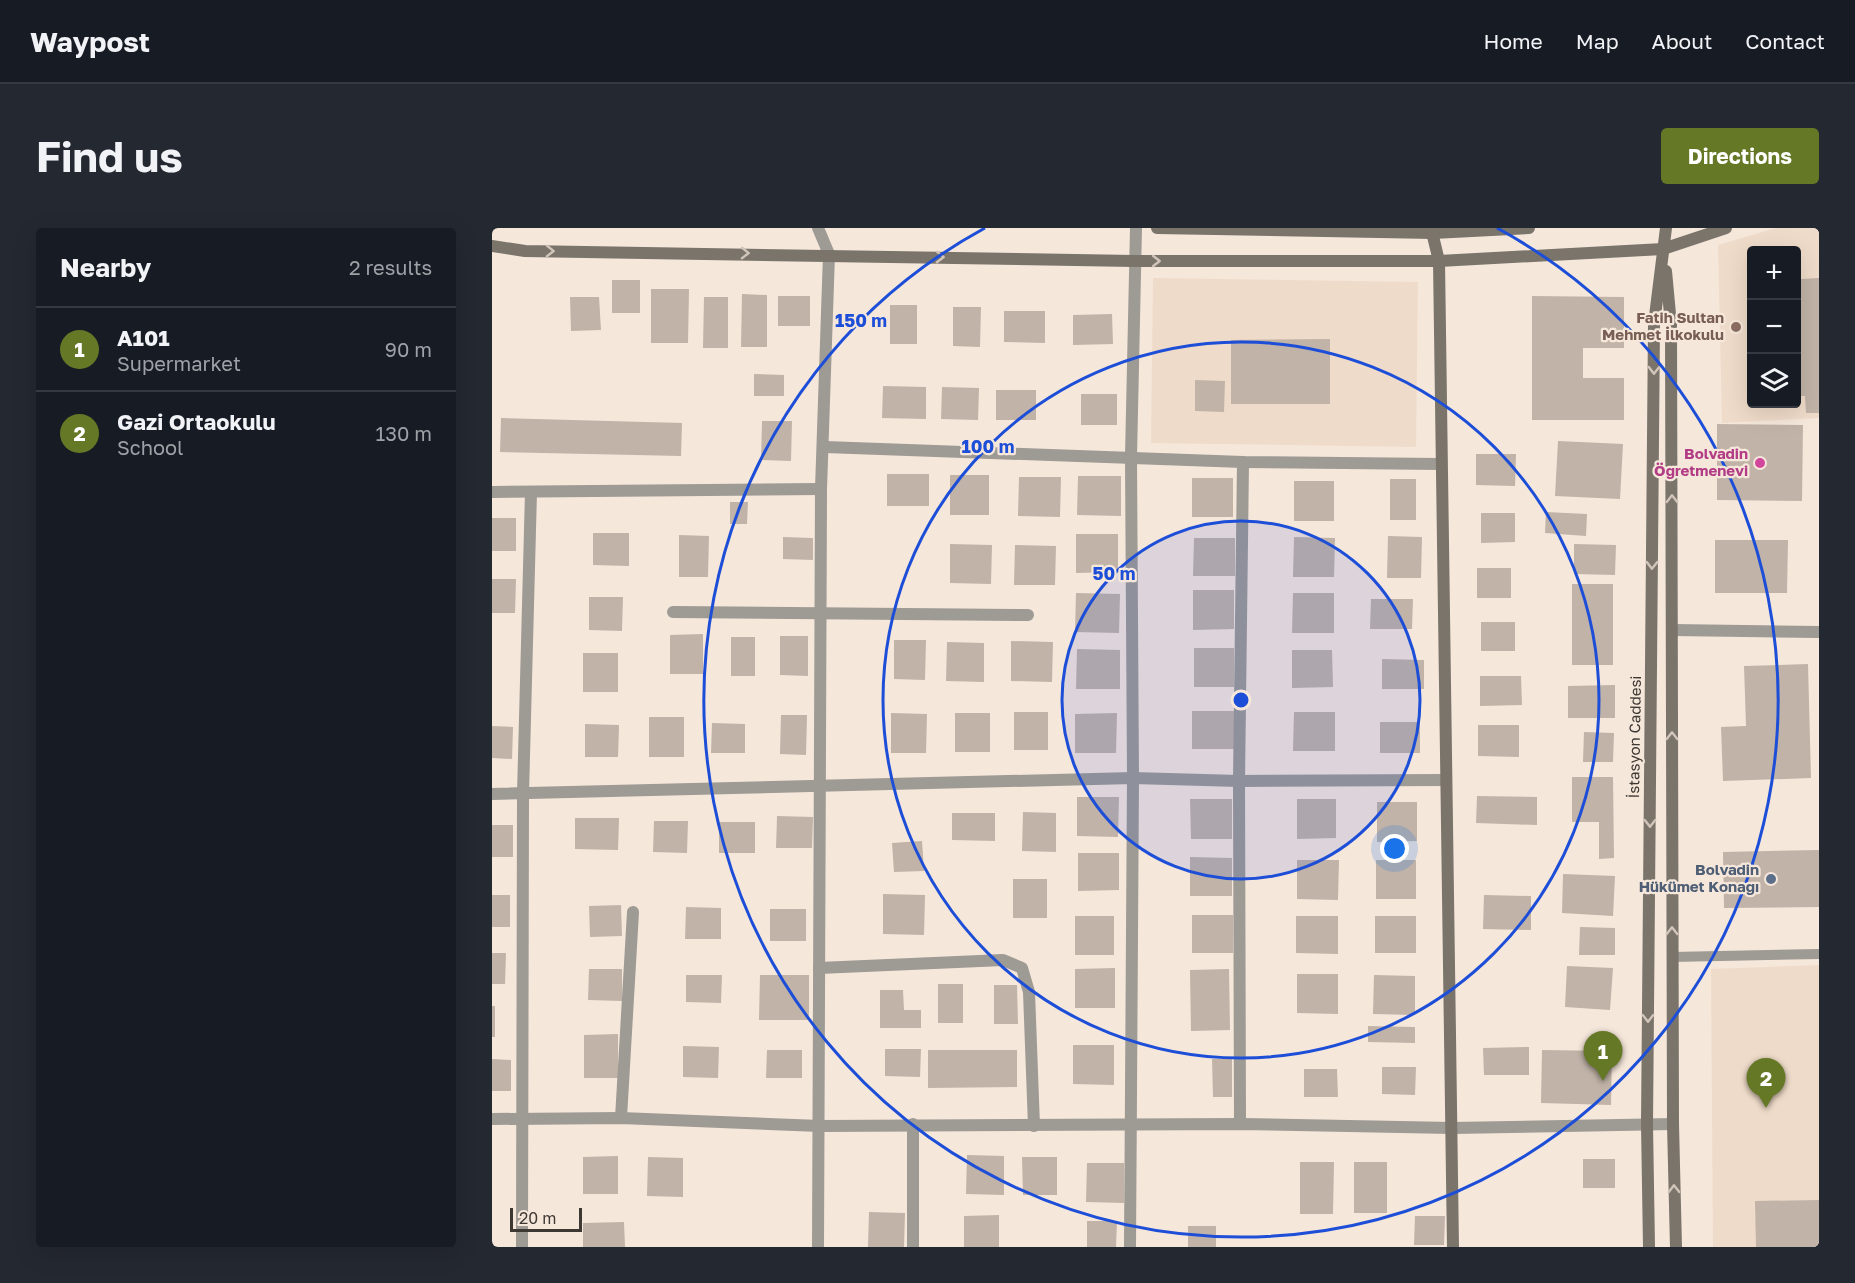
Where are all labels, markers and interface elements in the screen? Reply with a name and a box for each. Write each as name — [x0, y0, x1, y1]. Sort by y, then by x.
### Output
text: Waypost — [30, 25, 150, 58]
text: Home — [1483, 28, 1543, 54]
text: Map — [1576, 28, 1619, 54]
text: About — [1652, 28, 1712, 54]
text: Contact — [1745, 28, 1825, 54]
button: Directions — [1661, 128, 1819, 184]
text: Find us — [36, 131, 183, 181]
one-way arrow — [546, 245, 555, 257]
map controls — [1747, 246, 1801, 408]
button: + — [1747, 246, 1801, 300]
one-way arrow — [741, 247, 750, 259]
one-way arrow — [936, 250, 945, 263]
text: Nearby — [60, 252, 151, 283]
text: 2 results — [349, 255, 432, 279]
one-way arrow — [1152, 255, 1161, 267]
button: − — [1747, 300, 1801, 354]
place label: Fatih Sultan Mehmet İlkokulu — [1602, 308, 1724, 343]
text: 150 m — [835, 309, 887, 331]
marker: Fatih Sultan Mehmet İlkokulu — [1729, 320, 1743, 334]
text: A101 — [117, 324, 170, 351]
text: 1 — [74, 337, 85, 361]
text: 90 m — [385, 337, 432, 361]
text: Supermarket — [117, 351, 241, 375]
button: layers — [1747, 354, 1801, 408]
one-way arrow — [1648, 366, 1660, 375]
text: Gazi Ortaokulu — [117, 408, 276, 435]
text: 2 — [73, 421, 86, 445]
text: 130 m — [376, 421, 432, 445]
text: School — [117, 435, 183, 459]
text: 100 m — [962, 435, 1014, 457]
place label: Bolvadin Öğretmenevi — [1654, 444, 1748, 479]
marker: Bolvadin Öğretmenevi — [1753, 456, 1767, 470]
one-way arrow — [1666, 494, 1678, 503]
one-way arrow — [1646, 561, 1658, 570]
text: 50 m — [1093, 562, 1135, 584]
street label: İstasyon Caddesi — [1624, 675, 1644, 799]
centre of rings — [1231, 690, 1251, 710]
one-way arrow — [1666, 731, 1678, 740]
one-way arrow — [1644, 819, 1656, 828]
your location — [1380, 834, 1409, 863]
place label: Bolvadin Hükümet Konağı — [1639, 860, 1759, 895]
marker: Bolvadin Hükümet Konağı — [1764, 872, 1778, 886]
one-way arrow — [1666, 926, 1678, 935]
one-way arrow — [1642, 1014, 1654, 1023]
pin: 1 — [1584, 1032, 1622, 1081]
pin: 2 — [1746, 1058, 1786, 1108]
one-way arrow — [1668, 1184, 1680, 1193]
scale bar — [510, 1205, 582, 1232]
text: 20 m — [519, 1208, 556, 1228]

